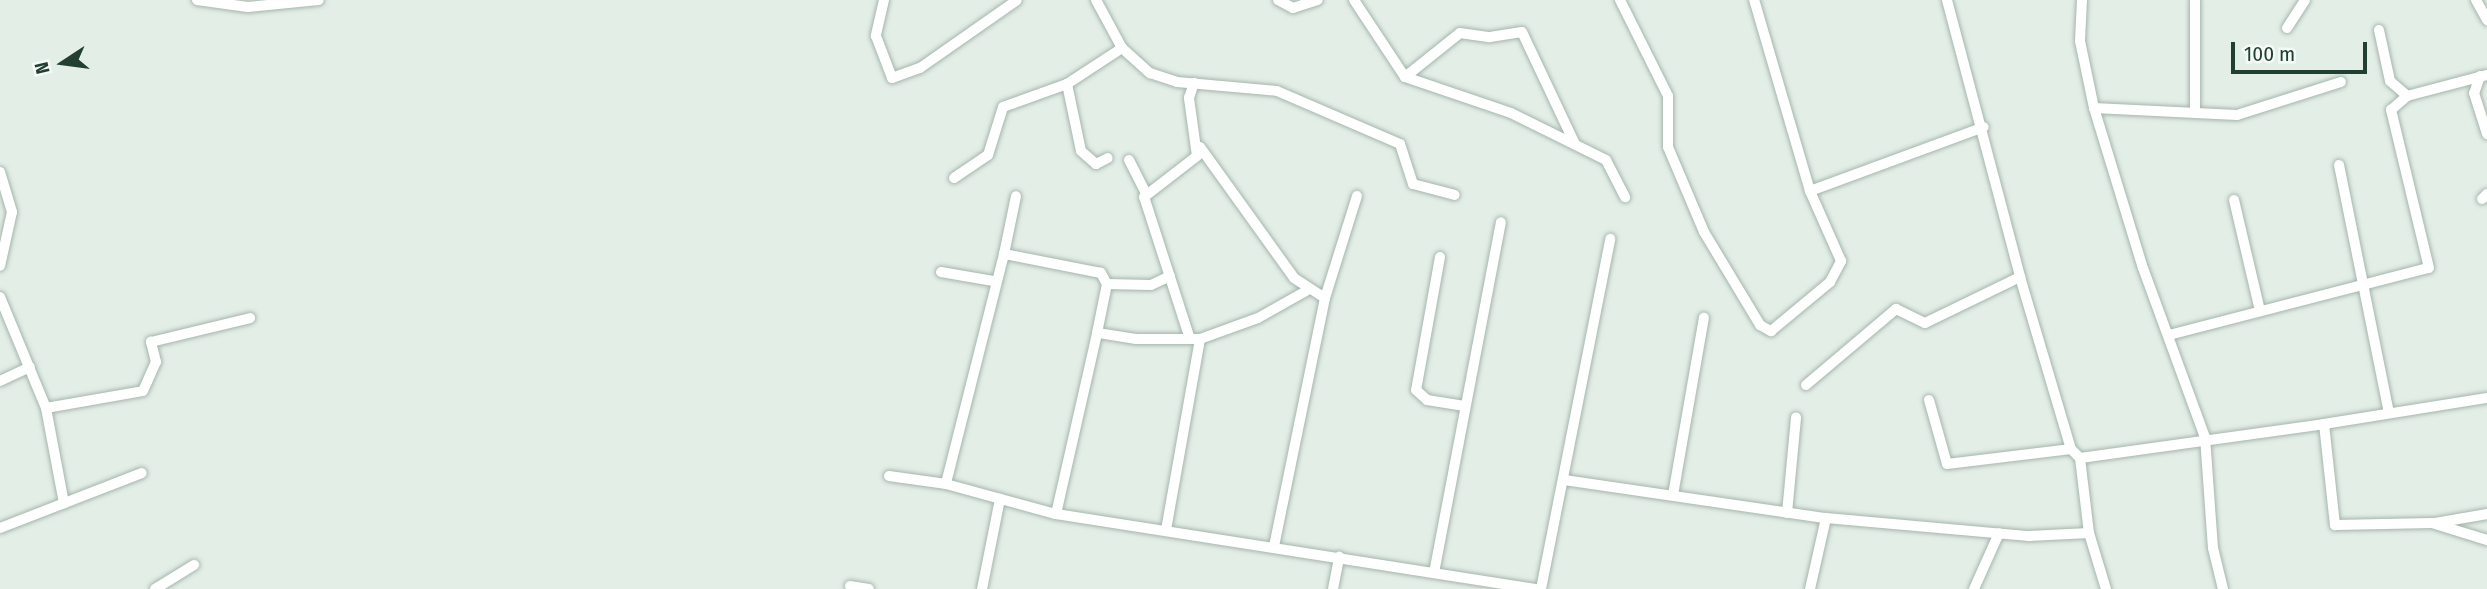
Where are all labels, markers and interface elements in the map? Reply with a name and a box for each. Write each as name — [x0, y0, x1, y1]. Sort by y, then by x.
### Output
north arrow — [28, 28, 98, 98]
scale bar — [2235, 28, 2372, 72]
text: 100 m — [2244, 41, 2295, 67]
text: N — [30, 60, 55, 76]

